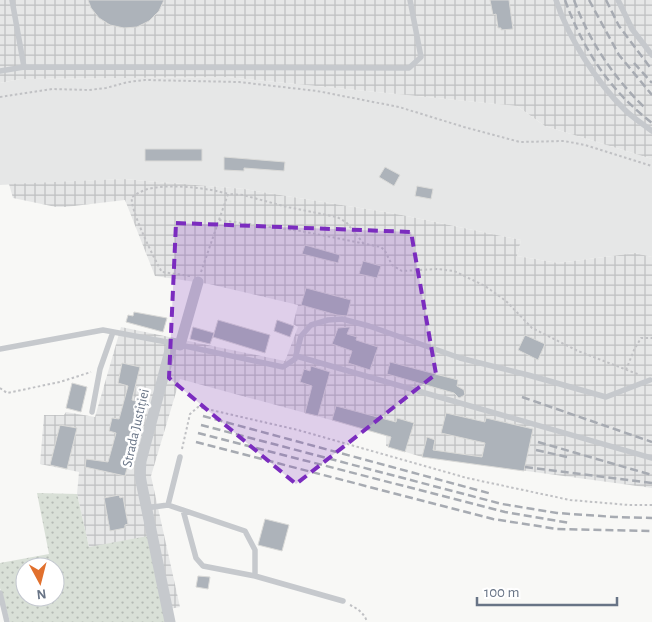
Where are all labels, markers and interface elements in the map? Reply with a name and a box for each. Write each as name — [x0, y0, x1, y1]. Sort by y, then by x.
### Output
street label: Strada Justiției — [120, 387, 153, 469]
north arrow — [15, 557, 65, 607]
scale bar — [477, 574, 617, 606]
text: 100 m — [484, 585, 519, 600]
text: N — [36, 586, 47, 601]

